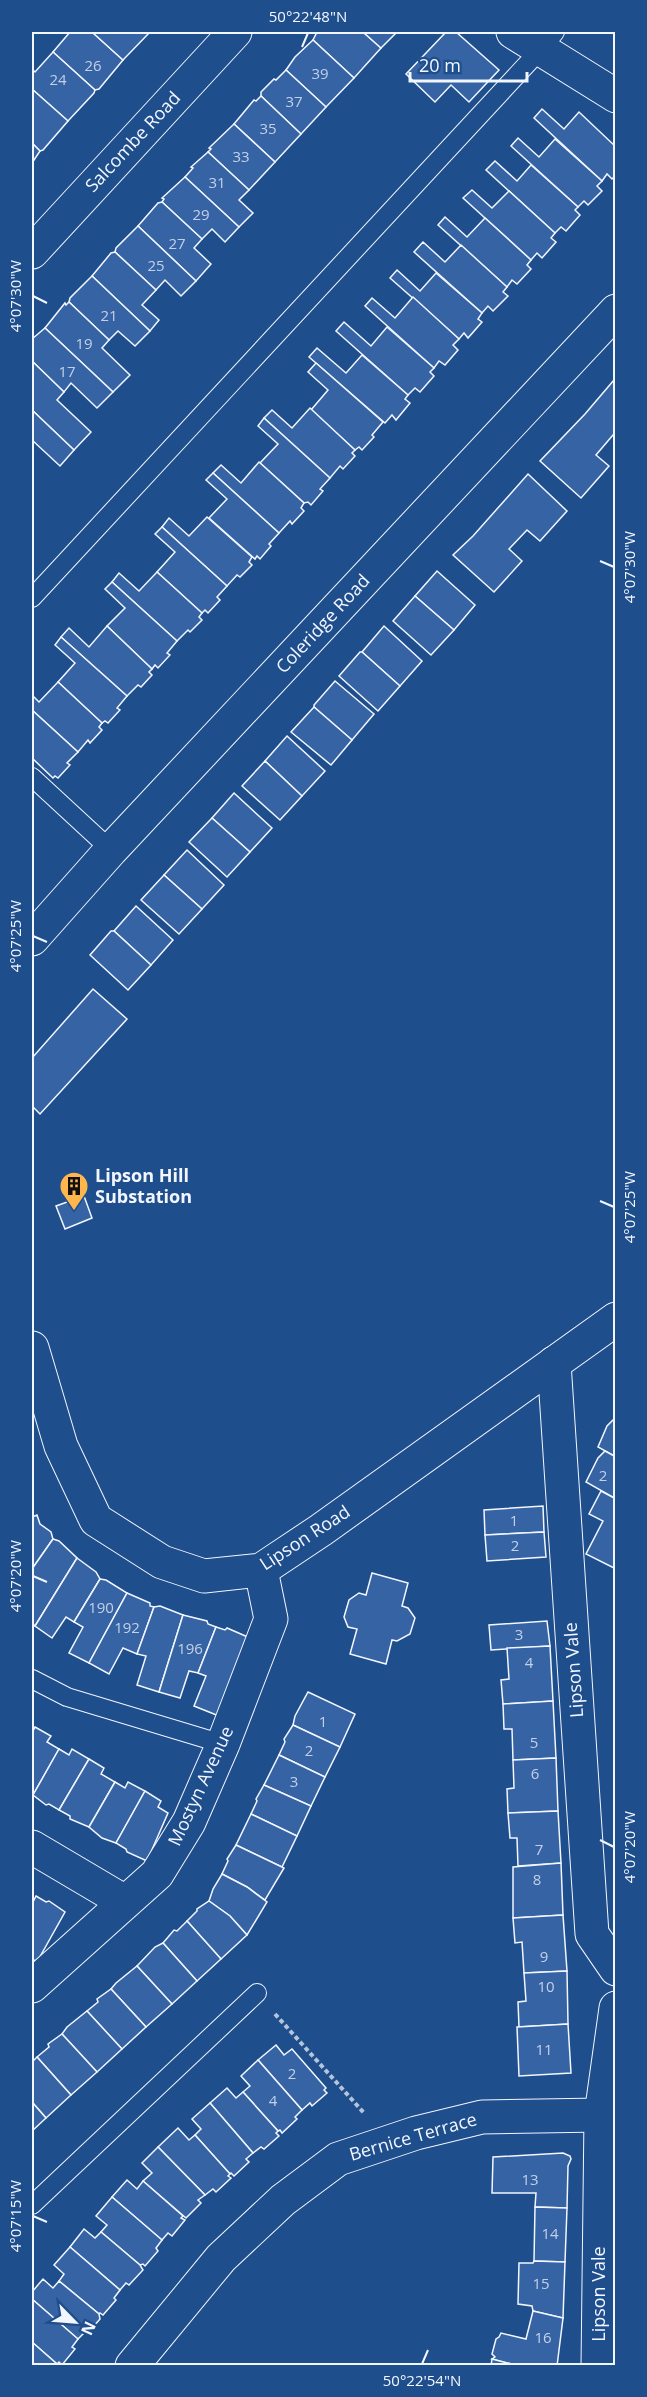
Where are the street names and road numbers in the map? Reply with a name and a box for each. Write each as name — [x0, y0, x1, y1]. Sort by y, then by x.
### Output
street label: Salcombe Road — [79, 86, 185, 197]
street label: Coleridge Road — [270, 569, 374, 678]
street label: Lipson Road — [255, 1499, 354, 1575]
street label: Lipson Vale — [558, 1622, 588, 1719]
street label: Mostyn Avenue — [162, 1722, 238, 1849]
street label: Bernice Terrace — [346, 2106, 479, 2166]
street label: Lipson Vale — [586, 2246, 610, 2342]

